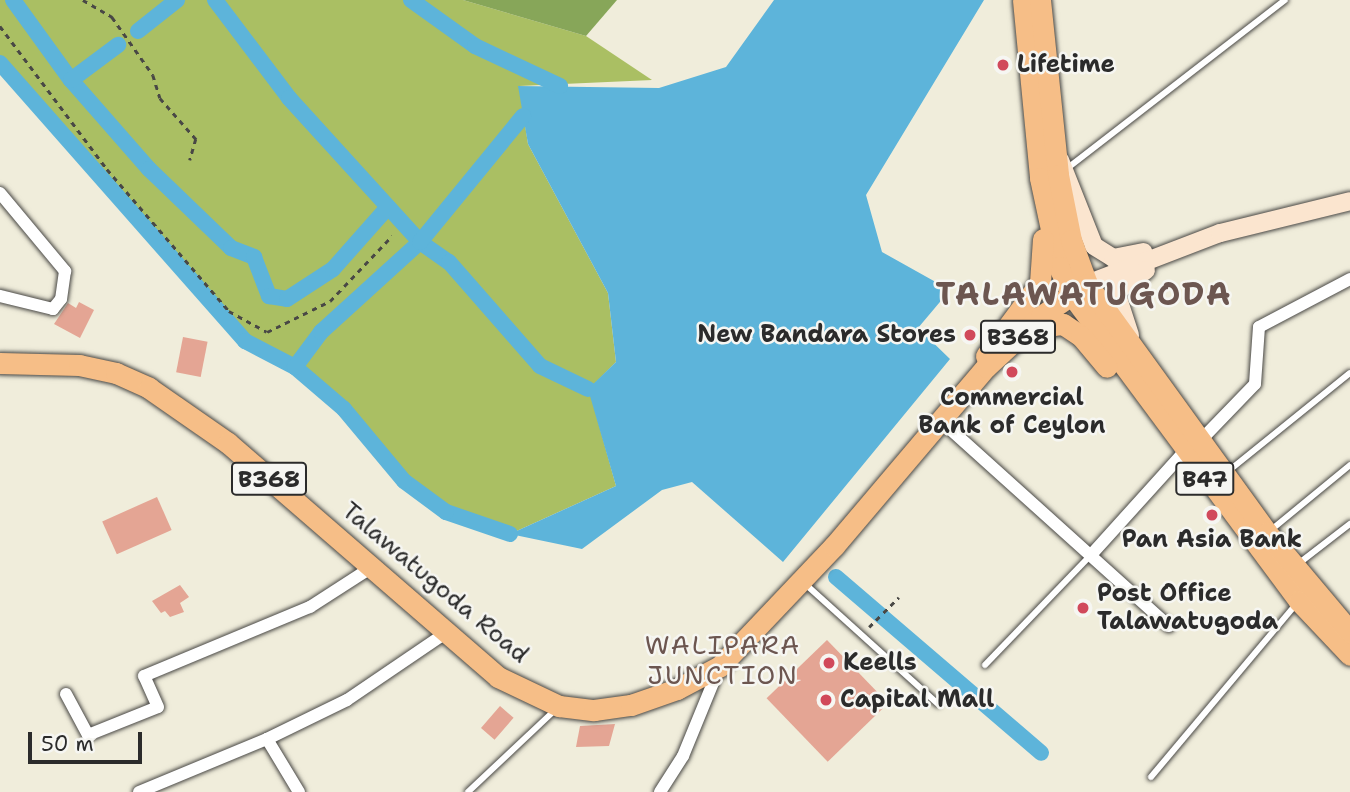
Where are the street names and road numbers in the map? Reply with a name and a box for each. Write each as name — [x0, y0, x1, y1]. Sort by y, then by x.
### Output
road number: B368 — [979, 318, 1056, 356]
road number: B368 — [230, 460, 308, 499]
road number: B47 — [1175, 460, 1235, 499]
street label: Talawatugoda Road — [336, 497, 534, 669]

